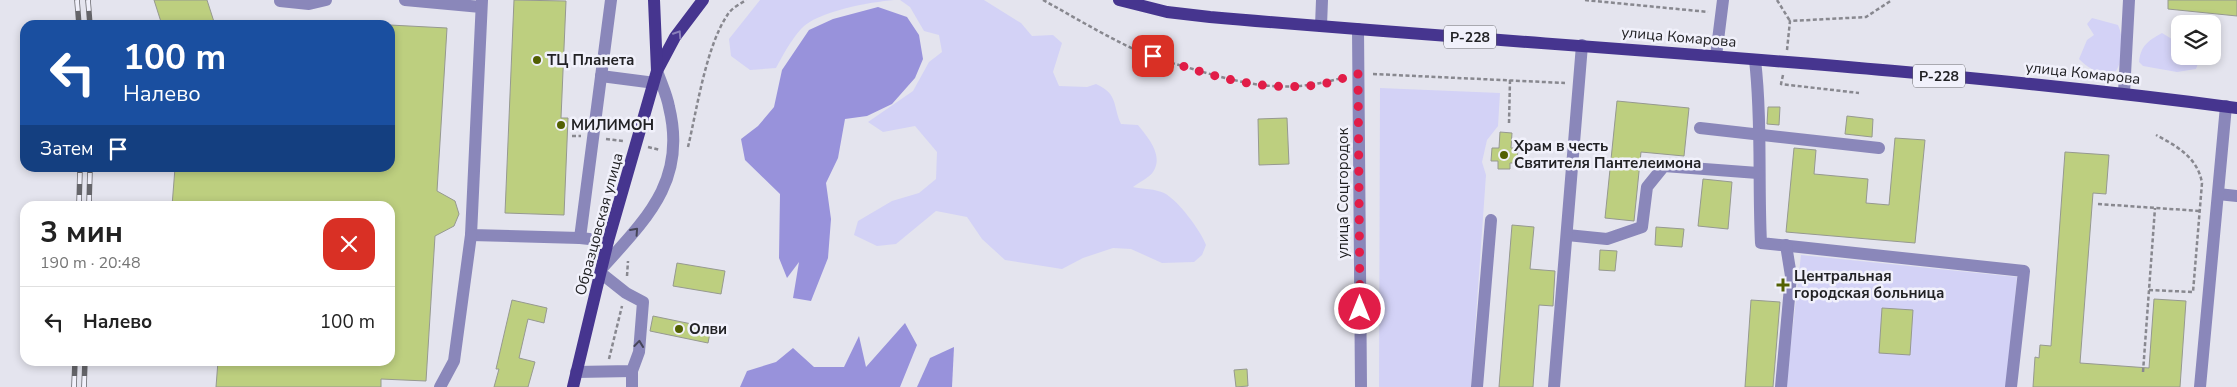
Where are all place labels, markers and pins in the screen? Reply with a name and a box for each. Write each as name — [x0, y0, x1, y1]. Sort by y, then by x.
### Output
pin — [1132, 35, 1174, 77]
place label: ТЦ Планета — [547, 50, 634, 70]
marker: ТЦ Планета — [531, 54, 543, 66]
place label: МИЛИМОН — [571, 115, 654, 135]
marker: МИЛИМОН — [555, 119, 567, 131]
place label: Храм в честь Святителя Пантелеимона — [1513, 136, 1701, 173]
marker: Храм в честь Святителя Пантелеимона — [1498, 149, 1510, 161]
place label: Центральная городская больница — [1794, 266, 1944, 303]
marker: Центральная городская больница — [1776, 278, 1790, 292]
place label: Олви — [689, 319, 727, 339]
marker: Олви — [673, 323, 685, 335]

